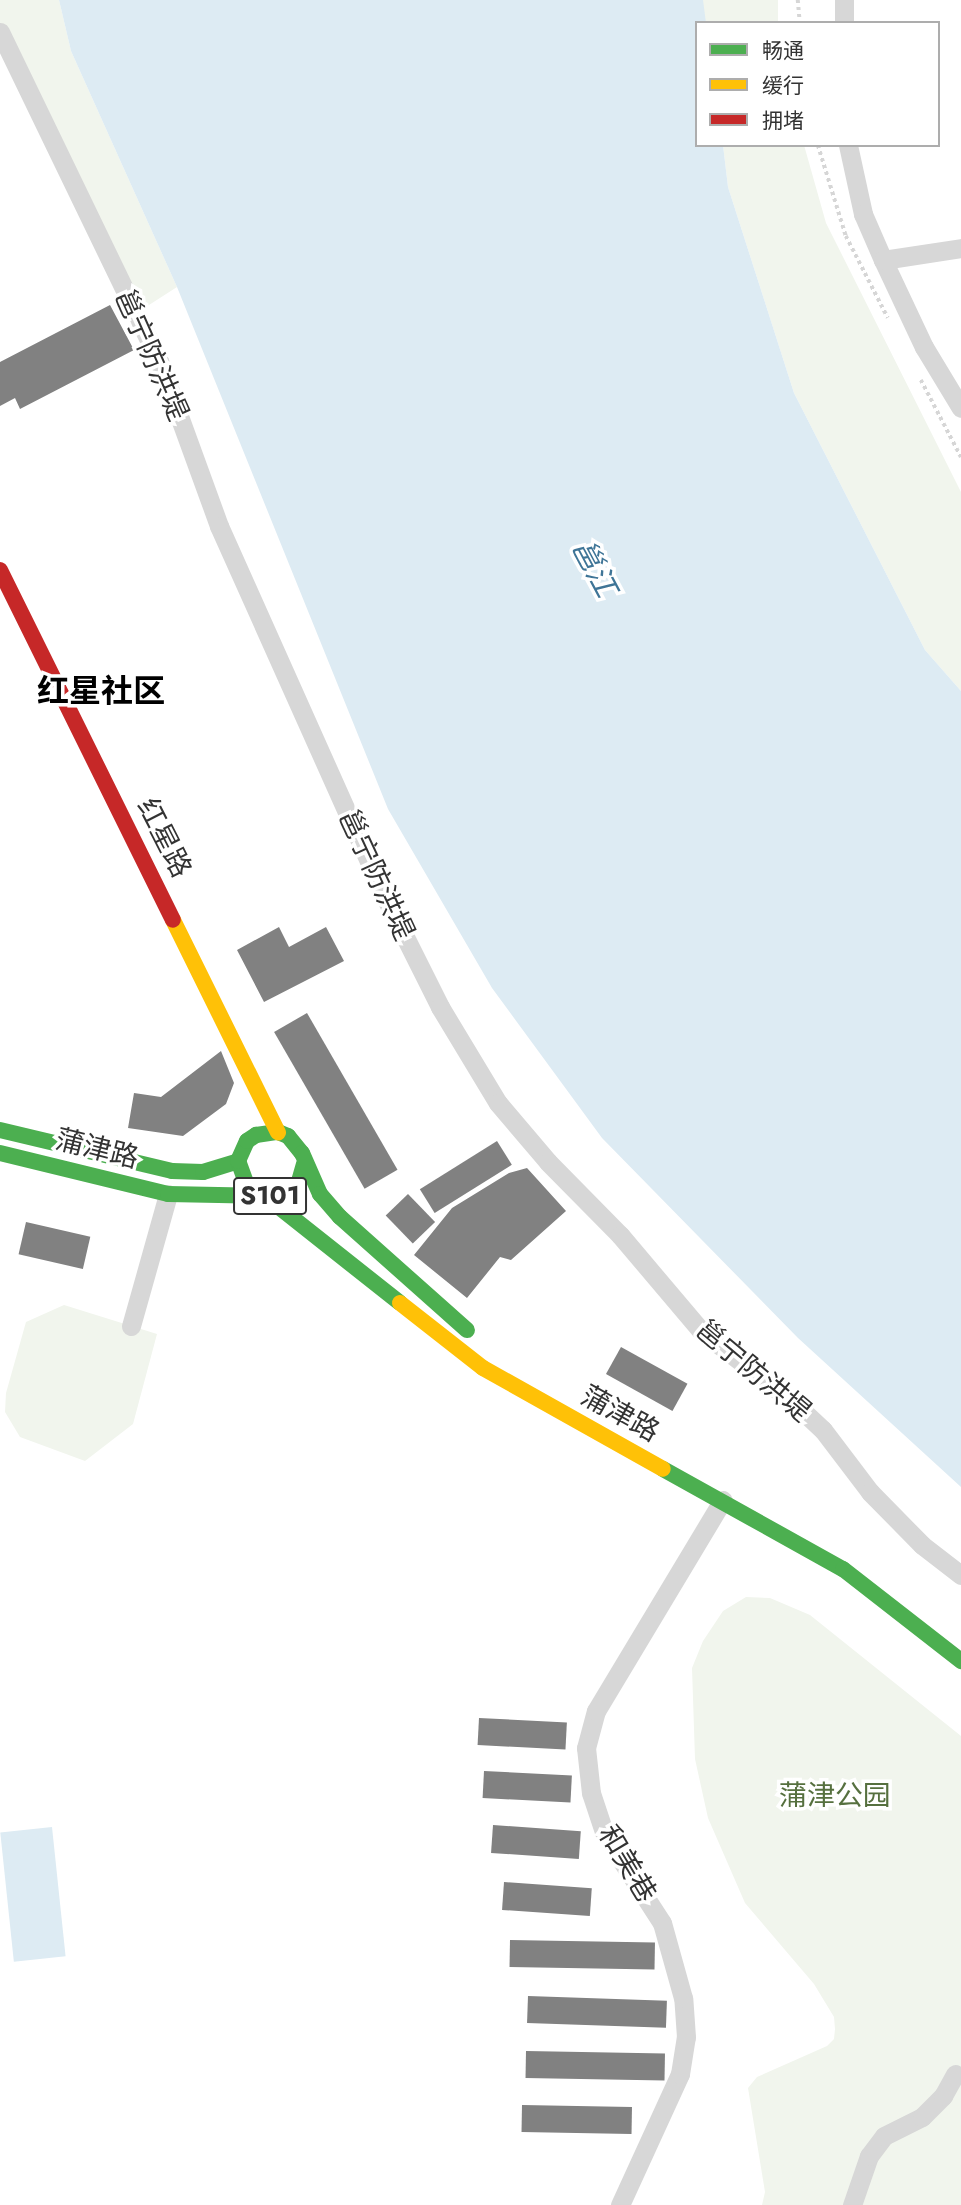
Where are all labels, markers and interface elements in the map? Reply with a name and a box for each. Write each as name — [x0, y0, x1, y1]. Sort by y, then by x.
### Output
legend — [695, 21, 940, 147]
text: 畅通 — [762, 36, 804, 66]
text: 缓行 — [762, 71, 804, 101]
text: 拥堵 — [762, 106, 804, 136]
street label: 邕宁防洪堤 — [107, 284, 195, 426]
water label: 邕江 — [564, 533, 624, 603]
district label: 红星社区 — [37, 672, 165, 710]
street label: 红星路 — [130, 793, 198, 883]
street label: 邕宁防洪堤 — [331, 804, 421, 946]
street label: 蒲津路 — [52, 1123, 142, 1175]
road number: S101 — [232, 1174, 308, 1218]
street label: 邕宁防洪堤 — [689, 1313, 817, 1429]
street label: 蒲津路 — [575, 1379, 665, 1449]
park label: 蒲津公园 — [779, 1779, 891, 1813]
street label: 和美巷 — [591, 1819, 663, 1909]

